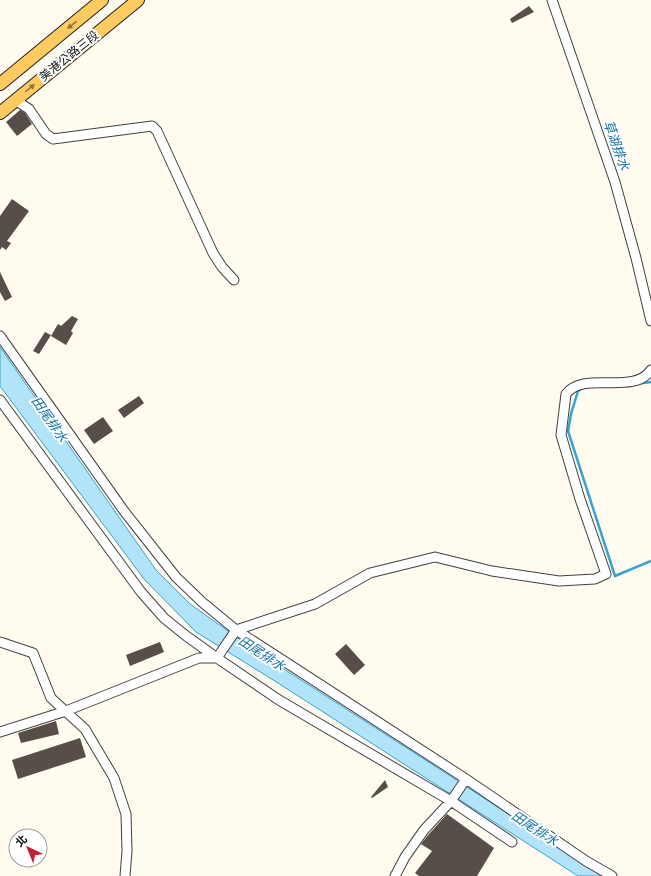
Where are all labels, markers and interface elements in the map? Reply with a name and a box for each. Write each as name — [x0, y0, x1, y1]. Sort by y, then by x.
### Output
one-way arrow — [67, 20, 78, 29]
street label: 美港公路三段 — [36, 27, 101, 84]
one-way arrow — [25, 84, 36, 92]
water label: 草湖排水 — [600, 118, 634, 173]
water label: 田尾排水 — [28, 393, 72, 446]
water label: 田尾排水 — [235, 632, 289, 675]
water label: 田尾排水 — [508, 807, 562, 850]
north arrow — [8, 828, 48, 868]
text: 北 — [12, 832, 30, 850]

